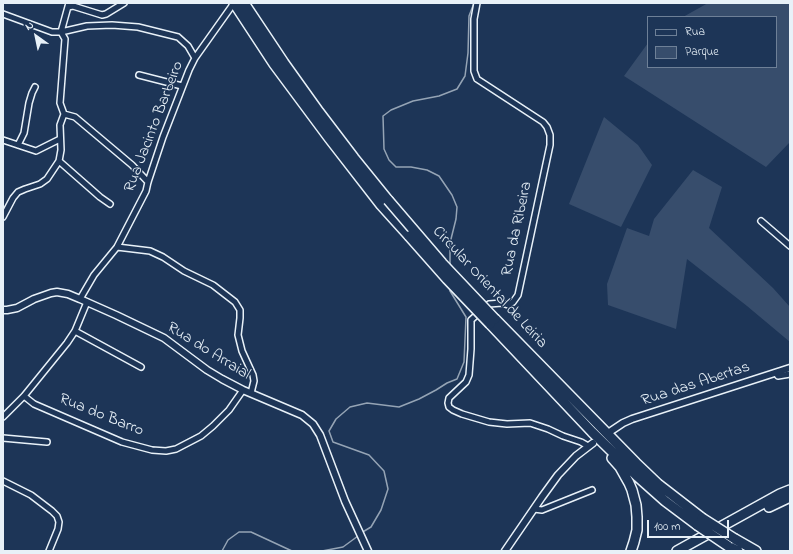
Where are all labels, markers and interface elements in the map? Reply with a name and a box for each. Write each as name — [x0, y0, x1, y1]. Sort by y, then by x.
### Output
north arrow — [16, 16, 56, 56]
legend — [647, 16, 777, 68]
text: N — [22, 17, 37, 35]
text: Rua — [685, 23, 705, 41]
text: Parque — [685, 43, 719, 61]
street label: Rua Jacinto Barbeiro — [121, 59, 189, 195]
street label: Rua da Ribeira — [499, 180, 537, 278]
street label: Circular Oriental de Leiria — [427, 223, 551, 353]
street label: Rua do Arraial — [163, 319, 253, 385]
street label: Rua das Abertas — [639, 358, 753, 412]
street label: Rua do Barro — [56, 390, 146, 442]
scale bar — [649, 512, 731, 538]
text: 100 m — [654, 518, 681, 536]

